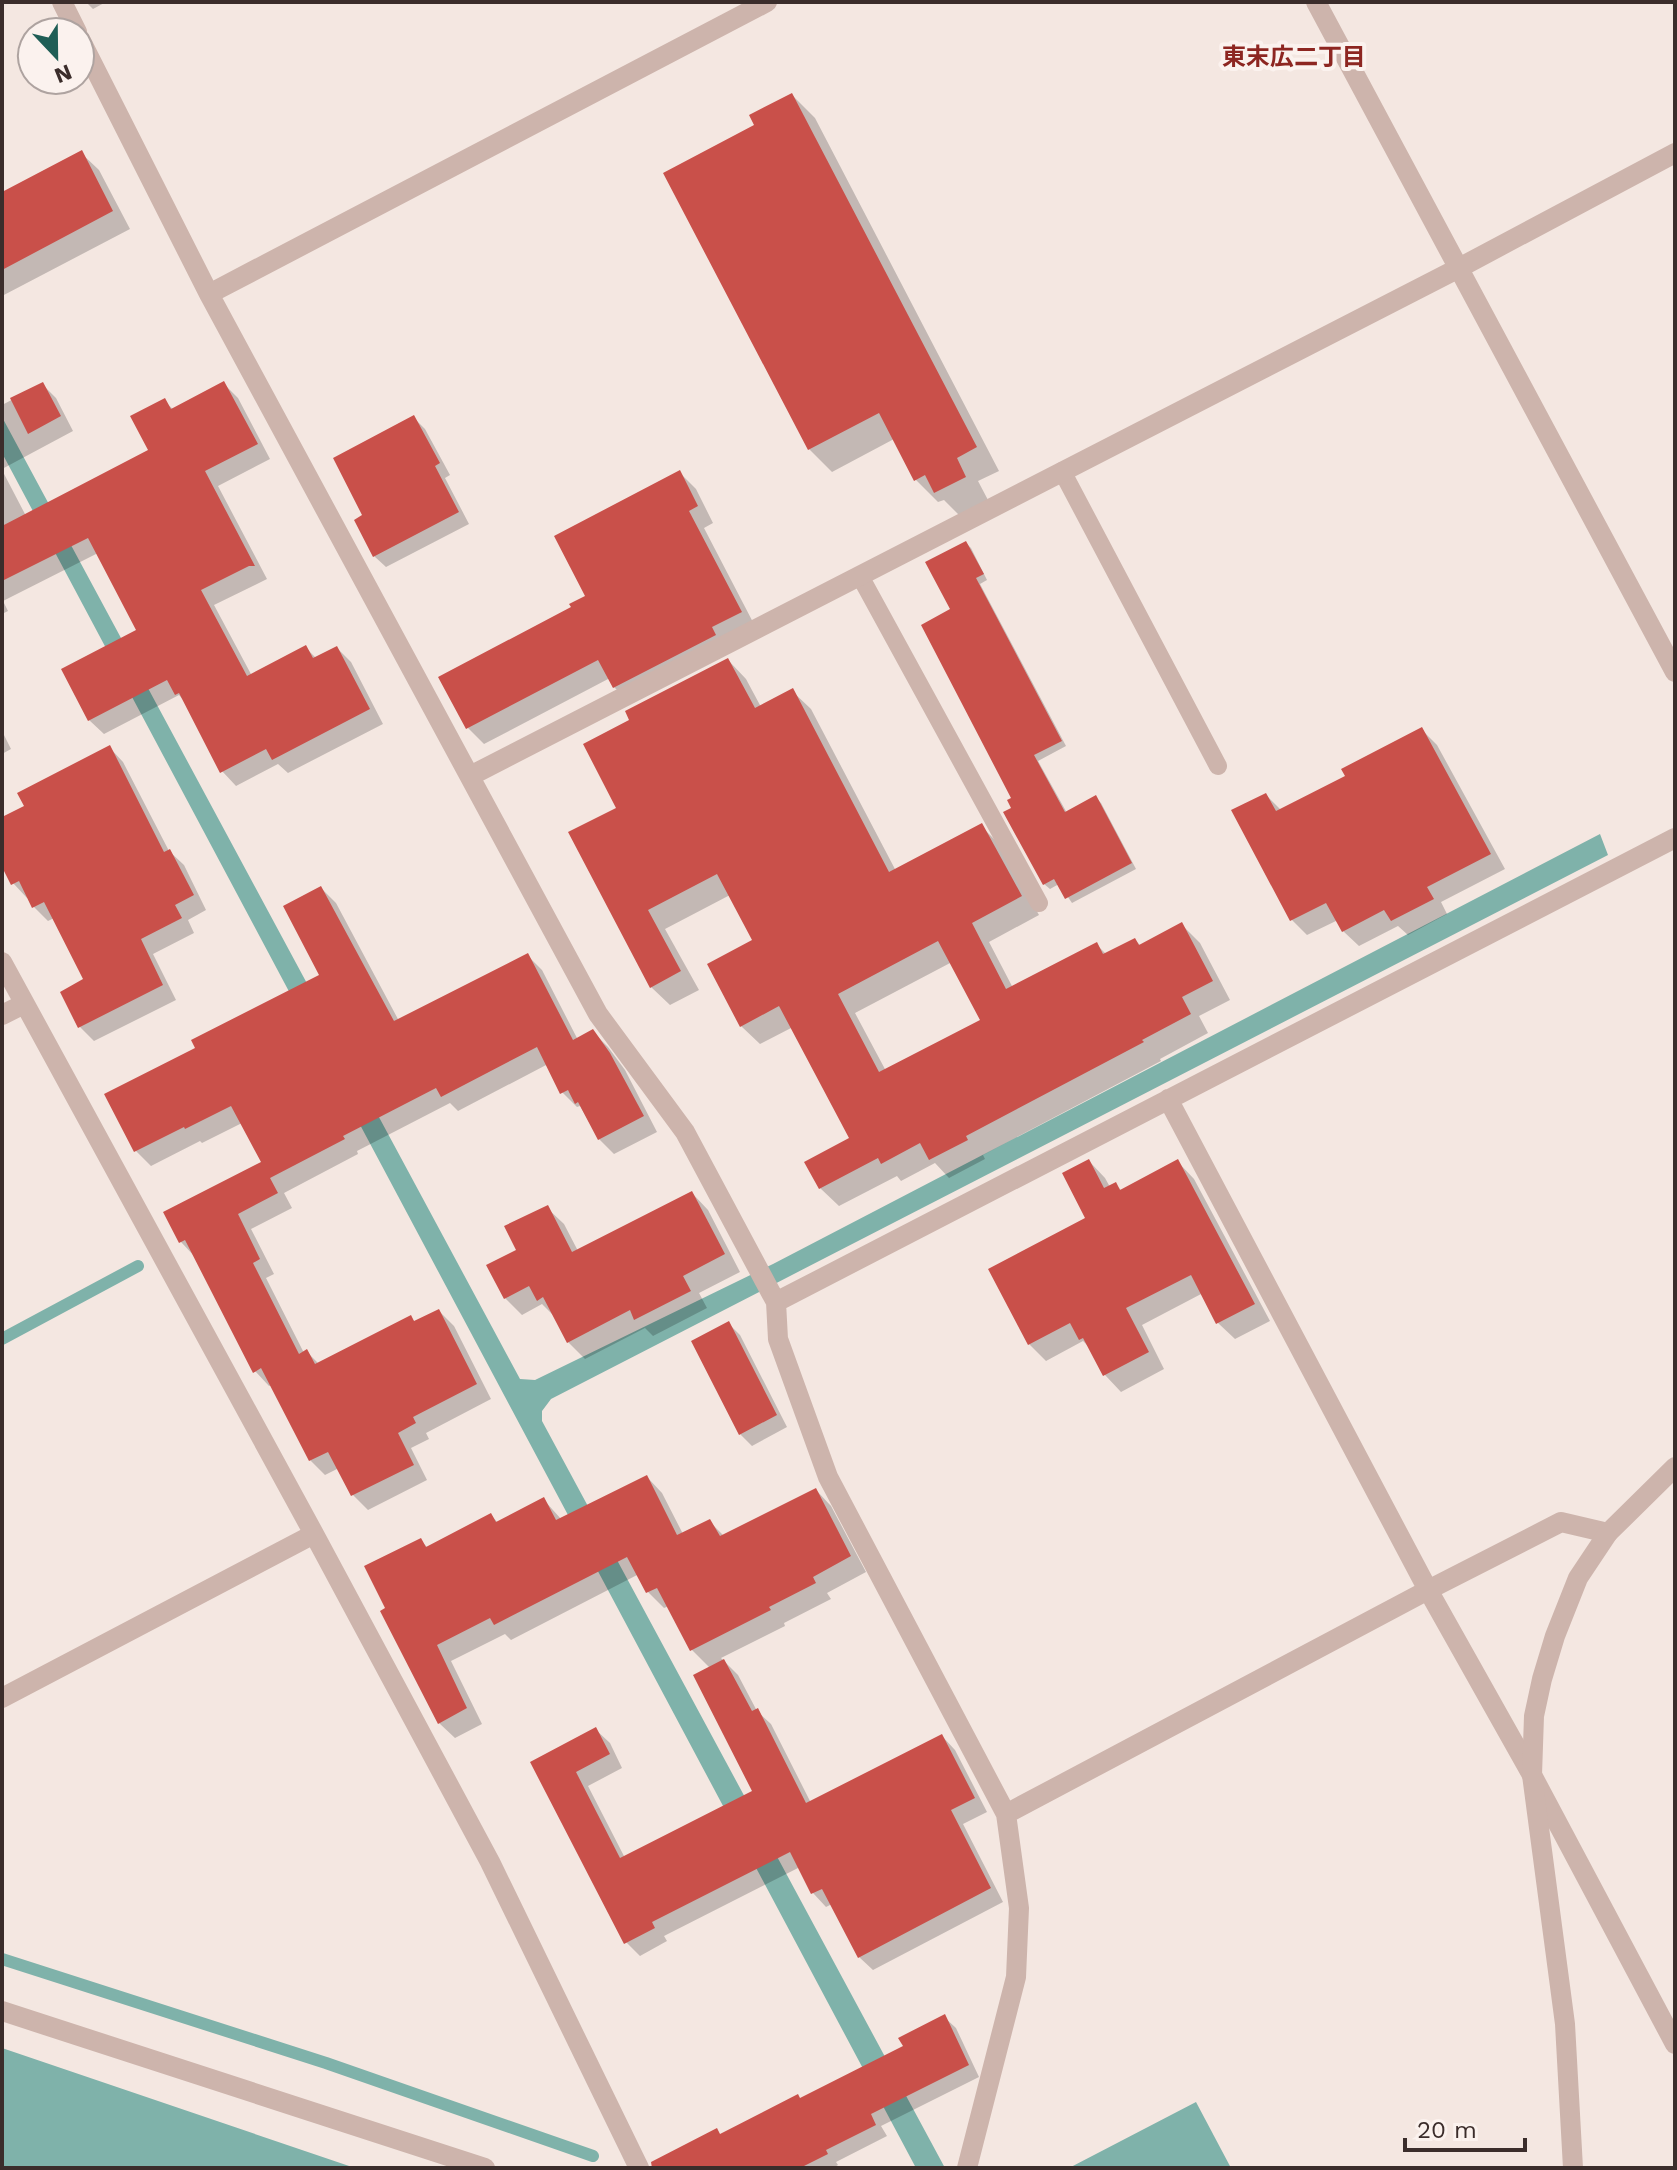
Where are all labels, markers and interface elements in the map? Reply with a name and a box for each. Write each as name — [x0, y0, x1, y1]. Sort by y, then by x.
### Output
north arrow — [16, 16, 96, 96]
district label: 東末広二丁目 — [1222, 43, 1366, 71]
text: N — [51, 59, 76, 89]
scale bar — [1405, 2102, 1525, 2152]
text: 20 m — [1417, 2116, 1477, 2144]

